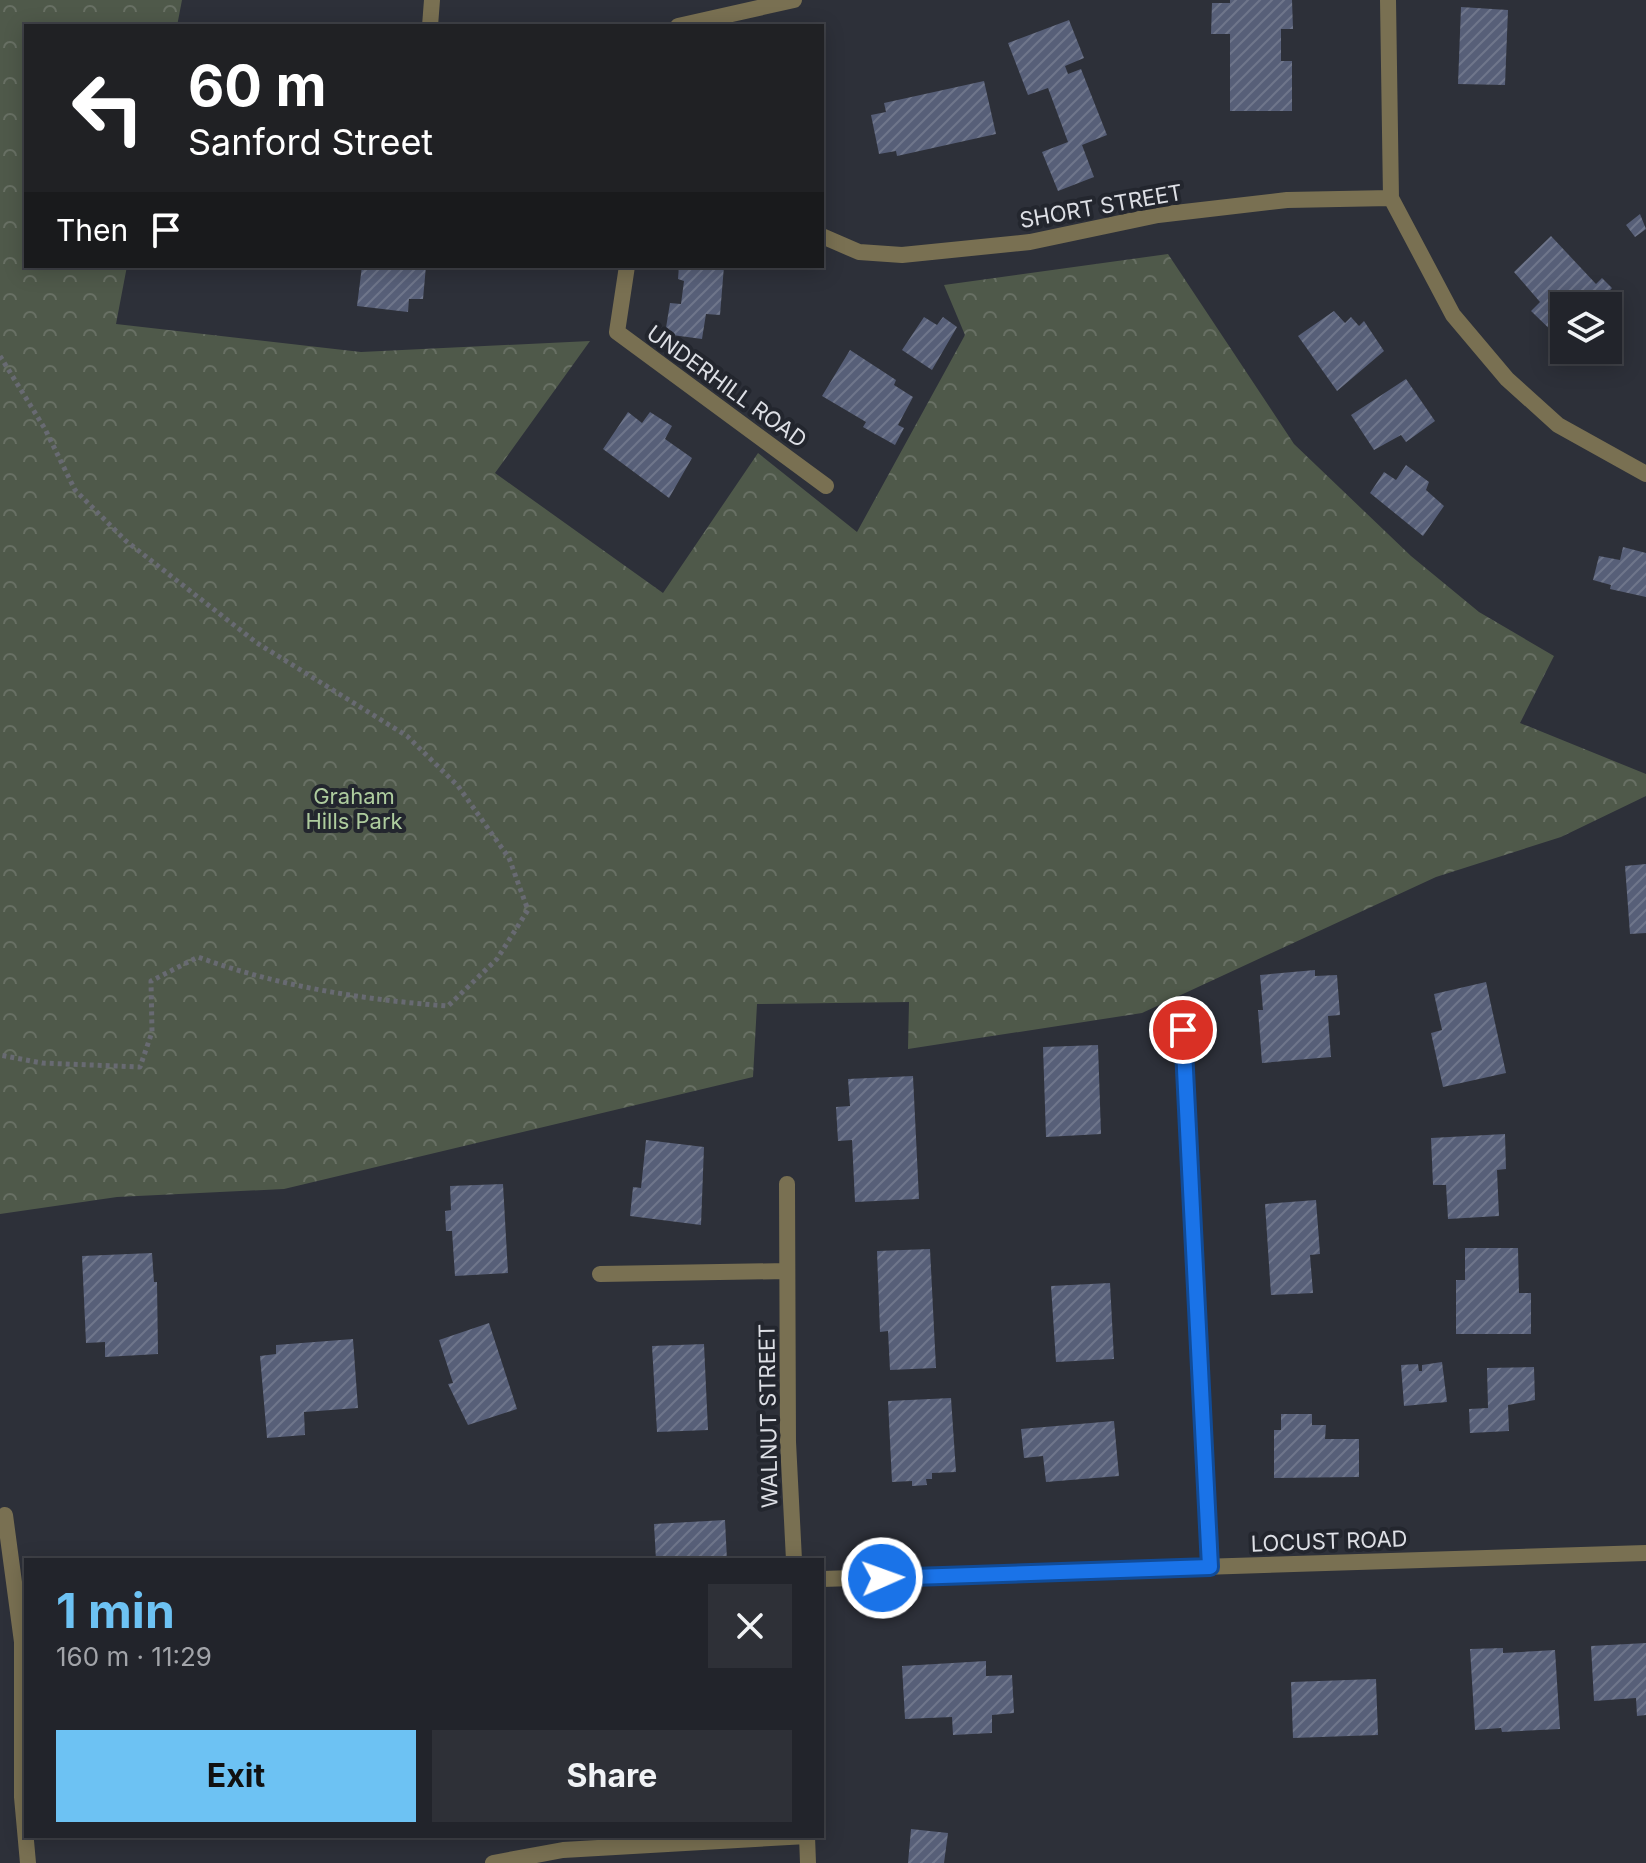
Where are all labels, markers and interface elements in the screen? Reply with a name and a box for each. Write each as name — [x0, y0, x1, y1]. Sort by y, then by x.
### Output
text: 60 m — [188, 52, 327, 120]
icon: left — [56, 56, 160, 160]
text: Sanford Street — [188, 120, 433, 164]
street label: SHORT STREET — [1018, 179, 1184, 233]
icon: arrive — [144, 208, 188, 252]
text: Then — [56, 212, 128, 248]
map controls — [1550, 292, 1622, 364]
button: layers — [1550, 292, 1622, 364]
street label: UNDERHILL ROAD — [642, 319, 812, 453]
park label: Graham Hills Park — [305, 783, 403, 834]
pin — [1149, 996, 1217, 1064]
icon: arrive — [1161, 1008, 1205, 1052]
street label: WALNUT STREET — [753, 1324, 783, 1508]
street label: LOCUST ROAD — [1250, 1525, 1408, 1557]
position arrow — [840, 1536, 924, 1620]
text: 1 min — [56, 1581, 175, 1640]
button: close — [708, 1584, 792, 1668]
text: 160 m · 11:29 — [56, 1641, 212, 1672]
button: Exit — [56, 1730, 416, 1822]
button: Share — [432, 1730, 792, 1822]

